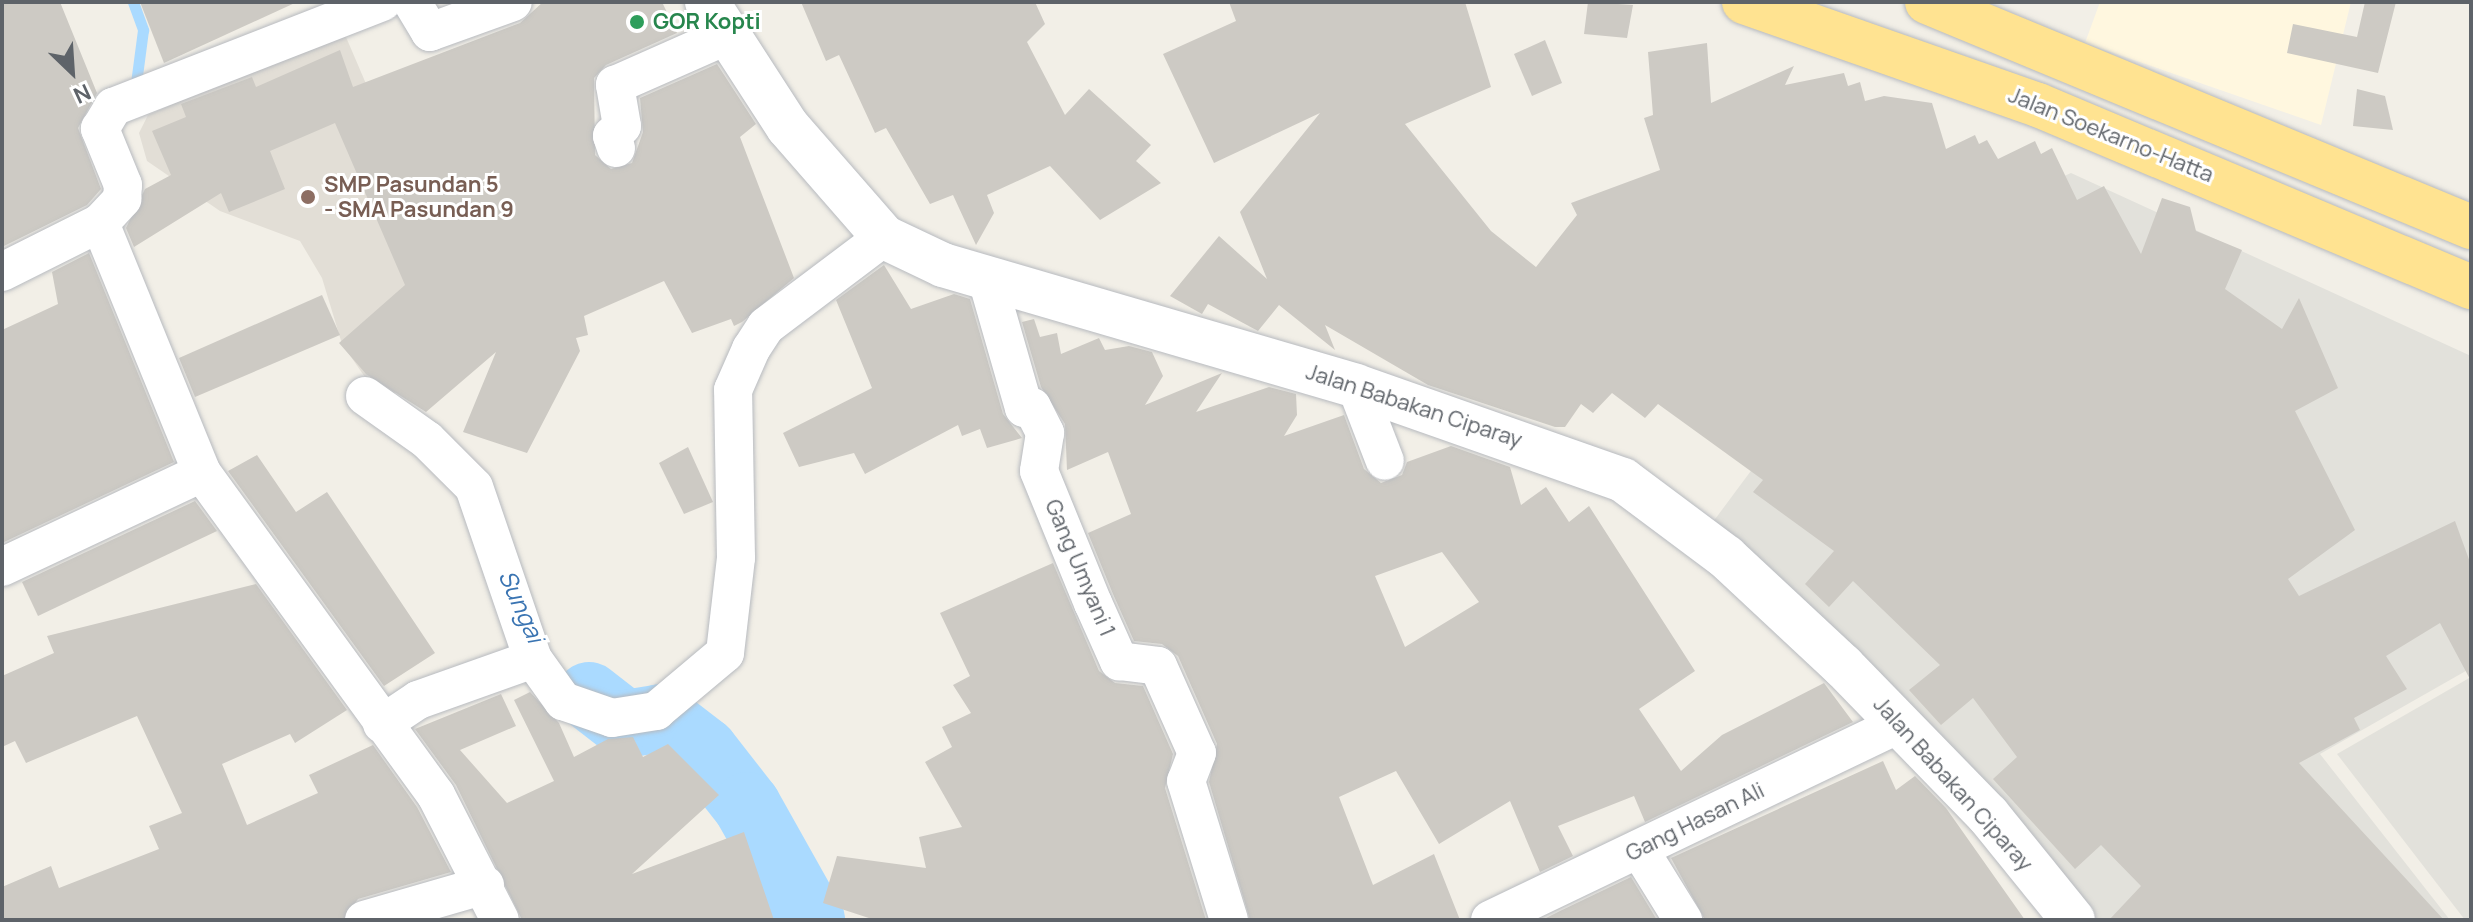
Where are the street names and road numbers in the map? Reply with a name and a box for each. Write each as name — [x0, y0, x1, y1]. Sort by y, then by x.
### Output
street label: Jalan Soekarno-Hatta — [2005, 82, 2217, 188]
street label: Jalan Babakan Ciparay — [1303, 359, 1525, 453]
street label: Gang Umyani 1 — [1039, 495, 1121, 641]
street label: Jalan Babakan Ciparay — [1868, 691, 2038, 877]
street label: Gang Hasan Ali — [1621, 777, 1769, 867]

